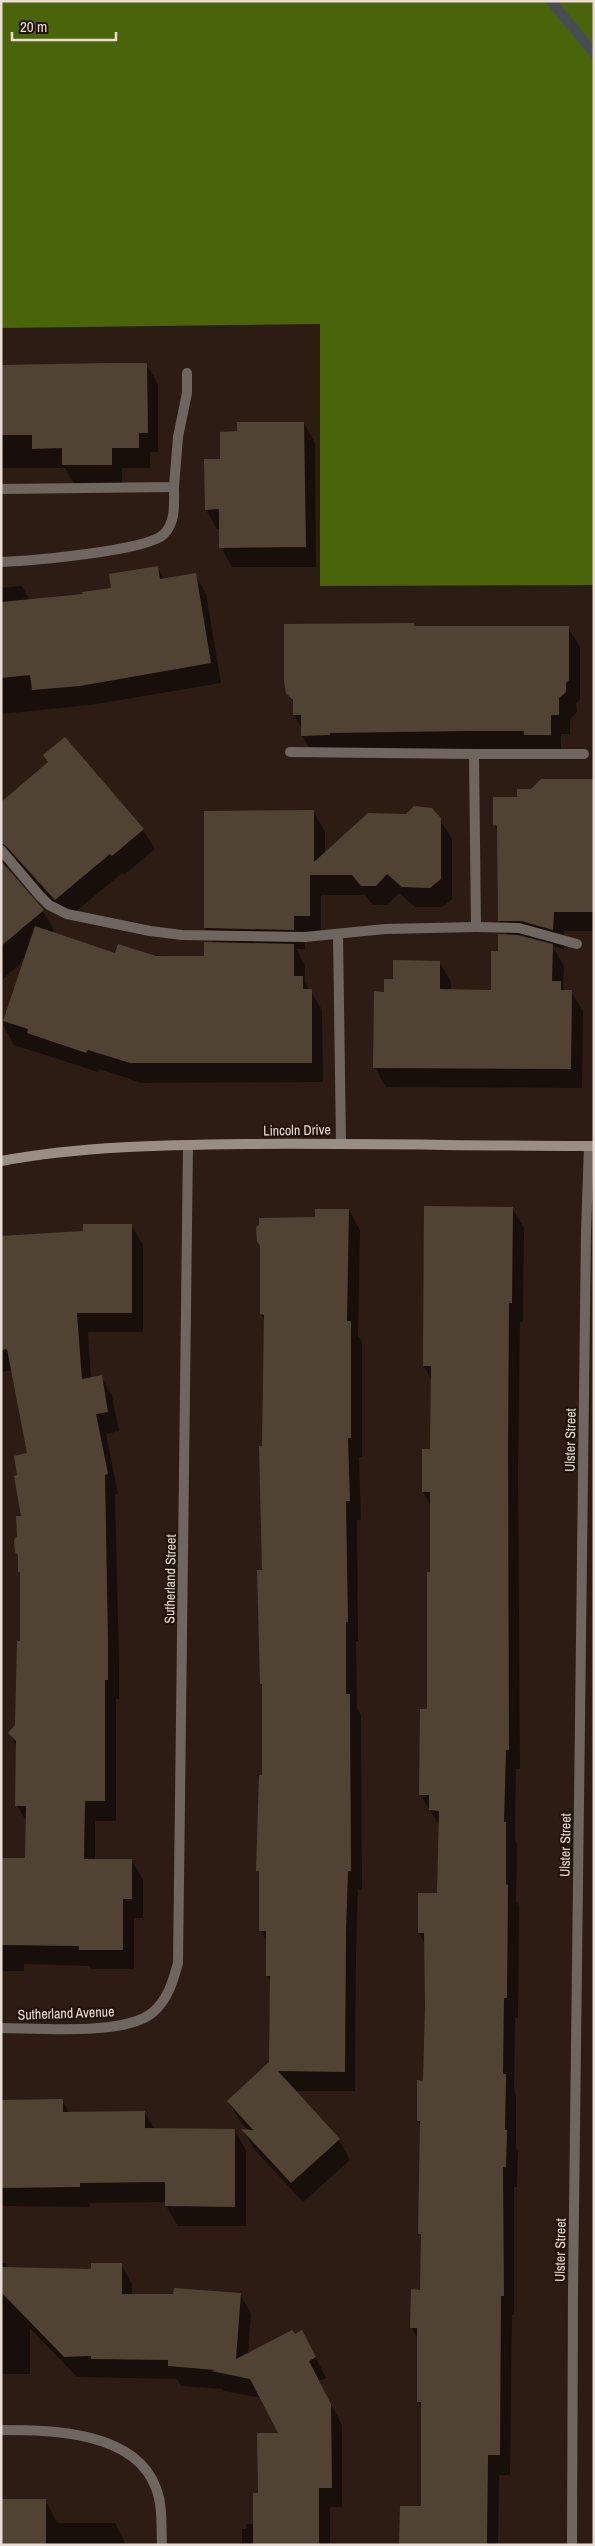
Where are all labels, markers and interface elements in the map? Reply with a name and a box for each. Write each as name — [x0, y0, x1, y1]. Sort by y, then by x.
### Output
scale bar — [12, 10, 116, 42]
text: 20 m — [20, 16, 47, 37]
street label: Lincoln Drive — [263, 1120, 331, 1140]
street label: Ulster Street — [560, 1408, 580, 1472]
street label: Sutherland Street — [160, 1534, 180, 1624]
street label: Ulster Street — [555, 1813, 575, 1877]
street label: Sutherland Avenue — [17, 2002, 115, 2024]
street label: Ulster Street — [550, 2218, 570, 2282]

